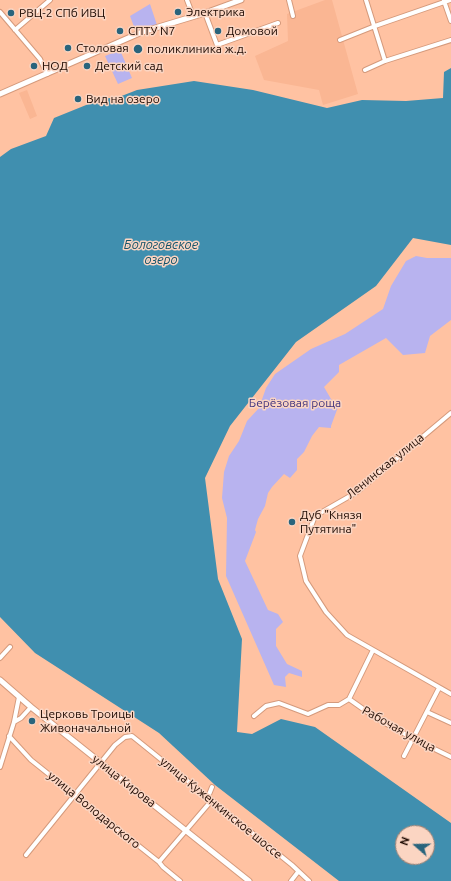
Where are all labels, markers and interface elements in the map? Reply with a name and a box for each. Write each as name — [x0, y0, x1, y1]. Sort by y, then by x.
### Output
place label: Электрика — [186, 5, 245, 19]
place label: РВЦ-2 СПб ИВЦ — [19, 6, 105, 20]
marker: Электрика — [173, 7, 183, 17]
marker: РВЦ-2 СПб ИВЦ — [6, 8, 16, 18]
place label: СПТУ N7 — [128, 24, 175, 38]
place label: Домовой — [226, 24, 278, 38]
marker: СПТУ N7 — [115, 26, 125, 36]
marker: Домовой — [213, 26, 223, 36]
place label: Столовая — [76, 41, 129, 55]
place label: поликлиника ж.д. — [147, 42, 247, 56]
marker: Столовая — [63, 43, 73, 53]
marker: поликлиника ж.д. — [132, 43, 144, 55]
place label: НОД — [42, 59, 68, 73]
place label: Детский сад — [95, 59, 163, 73]
marker: НОД — [29, 61, 39, 71]
marker: Детский сад — [82, 61, 92, 71]
place label: Вид на озеро — [86, 92, 160, 106]
marker: Вид на озеро — [73, 94, 83, 104]
water label: Бологовское озеро — [124, 237, 198, 268]
park label: Берёзовая роща — [249, 396, 341, 410]
street label: Ленинская улица — [343, 430, 427, 502]
place label: Дуб "Князя Путятина" — [300, 508, 362, 536]
marker: Дуб "Князя Путятина" — [287, 517, 297, 527]
street label: Рабочая улица — [360, 703, 438, 755]
place label: Церковь Троицы Живоначальной — [40, 707, 134, 735]
marker: Церковь Троицы Живоначальной — [27, 716, 37, 726]
street label: улица Кирова — [89, 752, 159, 810]
street label: улица Куженкинское шоссе — [157, 754, 285, 862]
street label: улица Володарского — [45, 768, 143, 852]
north arrow — [395, 825, 435, 865]
text: N — [398, 835, 412, 847]

